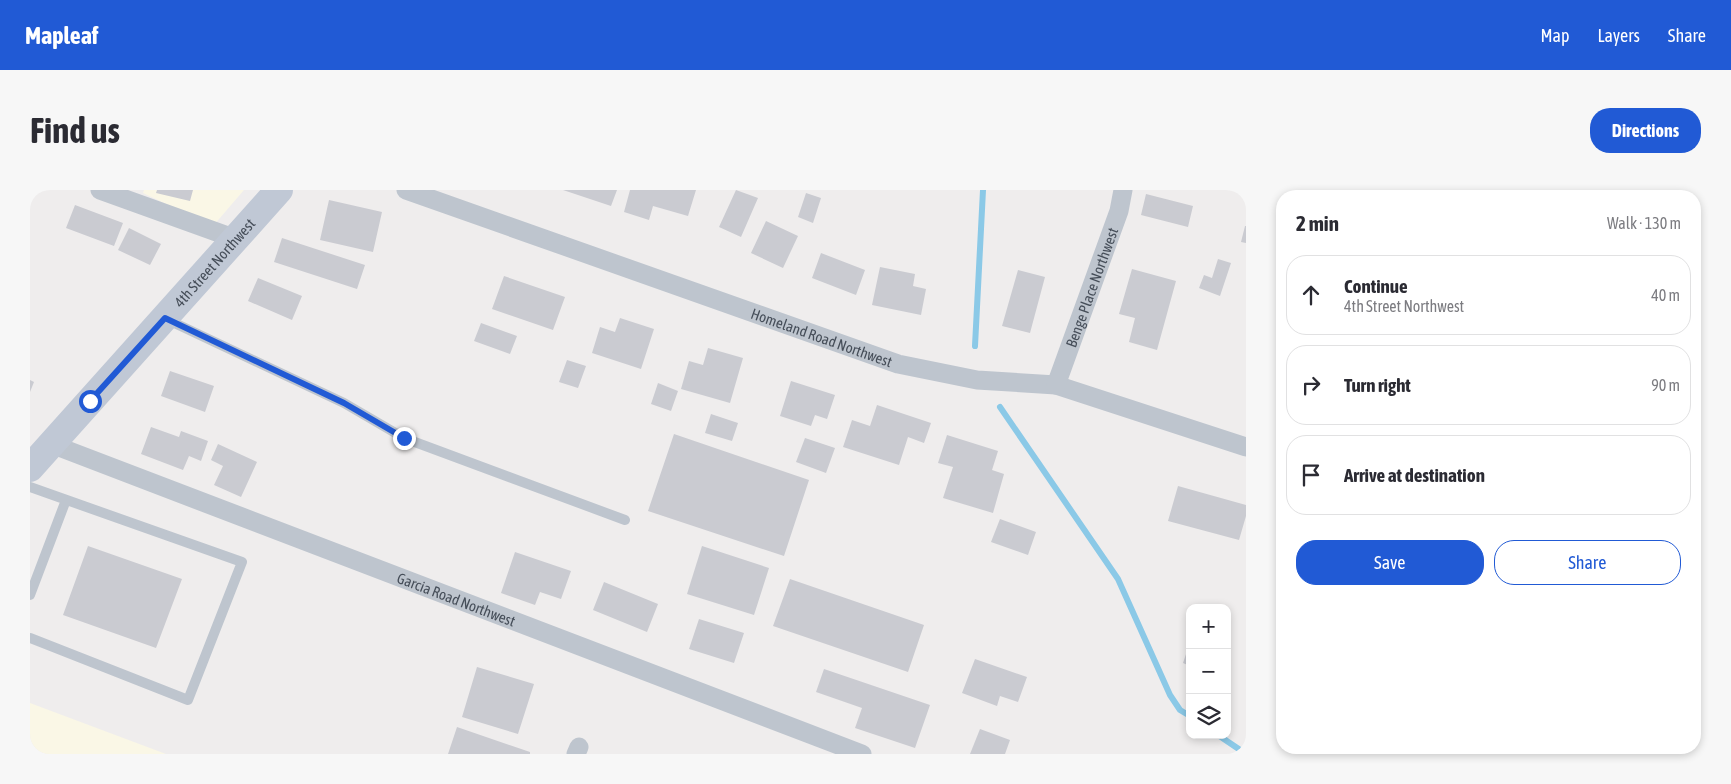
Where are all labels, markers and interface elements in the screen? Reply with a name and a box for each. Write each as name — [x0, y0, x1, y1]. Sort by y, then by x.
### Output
text: Mapleaf — [25, 22, 98, 49]
text: Map — [1540, 25, 1569, 46]
text: Layers — [1597, 25, 1640, 46]
text: Share — [1668, 25, 1706, 46]
button: Directions — [1590, 108, 1701, 153]
text: Find us — [30, 110, 120, 150]
text: 2 min — [1296, 211, 1339, 235]
text: Walk · 130 m — [1607, 214, 1681, 232]
street label: 4th Street Northwest — [170, 215, 258, 310]
street label: Benge Place Northwest — [1062, 225, 1121, 349]
text: Continue — [1344, 275, 1408, 297]
icon: ahead — [1297, 281, 1325, 309]
text: 40 m — [1651, 286, 1680, 304]
text: 4th Street Northwest — [1344, 297, 1464, 315]
street label: Homeland Road Northwest — [749, 304, 895, 370]
icon: right — [1297, 371, 1325, 399]
text: Turn right — [1344, 374, 1411, 396]
text: 90 m — [1651, 376, 1680, 394]
route start — [79, 390, 102, 413]
route end — [393, 427, 416, 450]
icon: arrive — [1297, 461, 1325, 489]
text: Arrive at destination — [1344, 464, 1485, 486]
button: Save — [1296, 540, 1484, 585]
button: Share — [1494, 540, 1681, 585]
street label: Garcia Road Northwest — [395, 569, 518, 629]
map controls — [1186, 604, 1231, 739]
button: + — [1186, 604, 1231, 649]
button: − — [1186, 649, 1231, 694]
button: layers — [1186, 694, 1231, 739]

